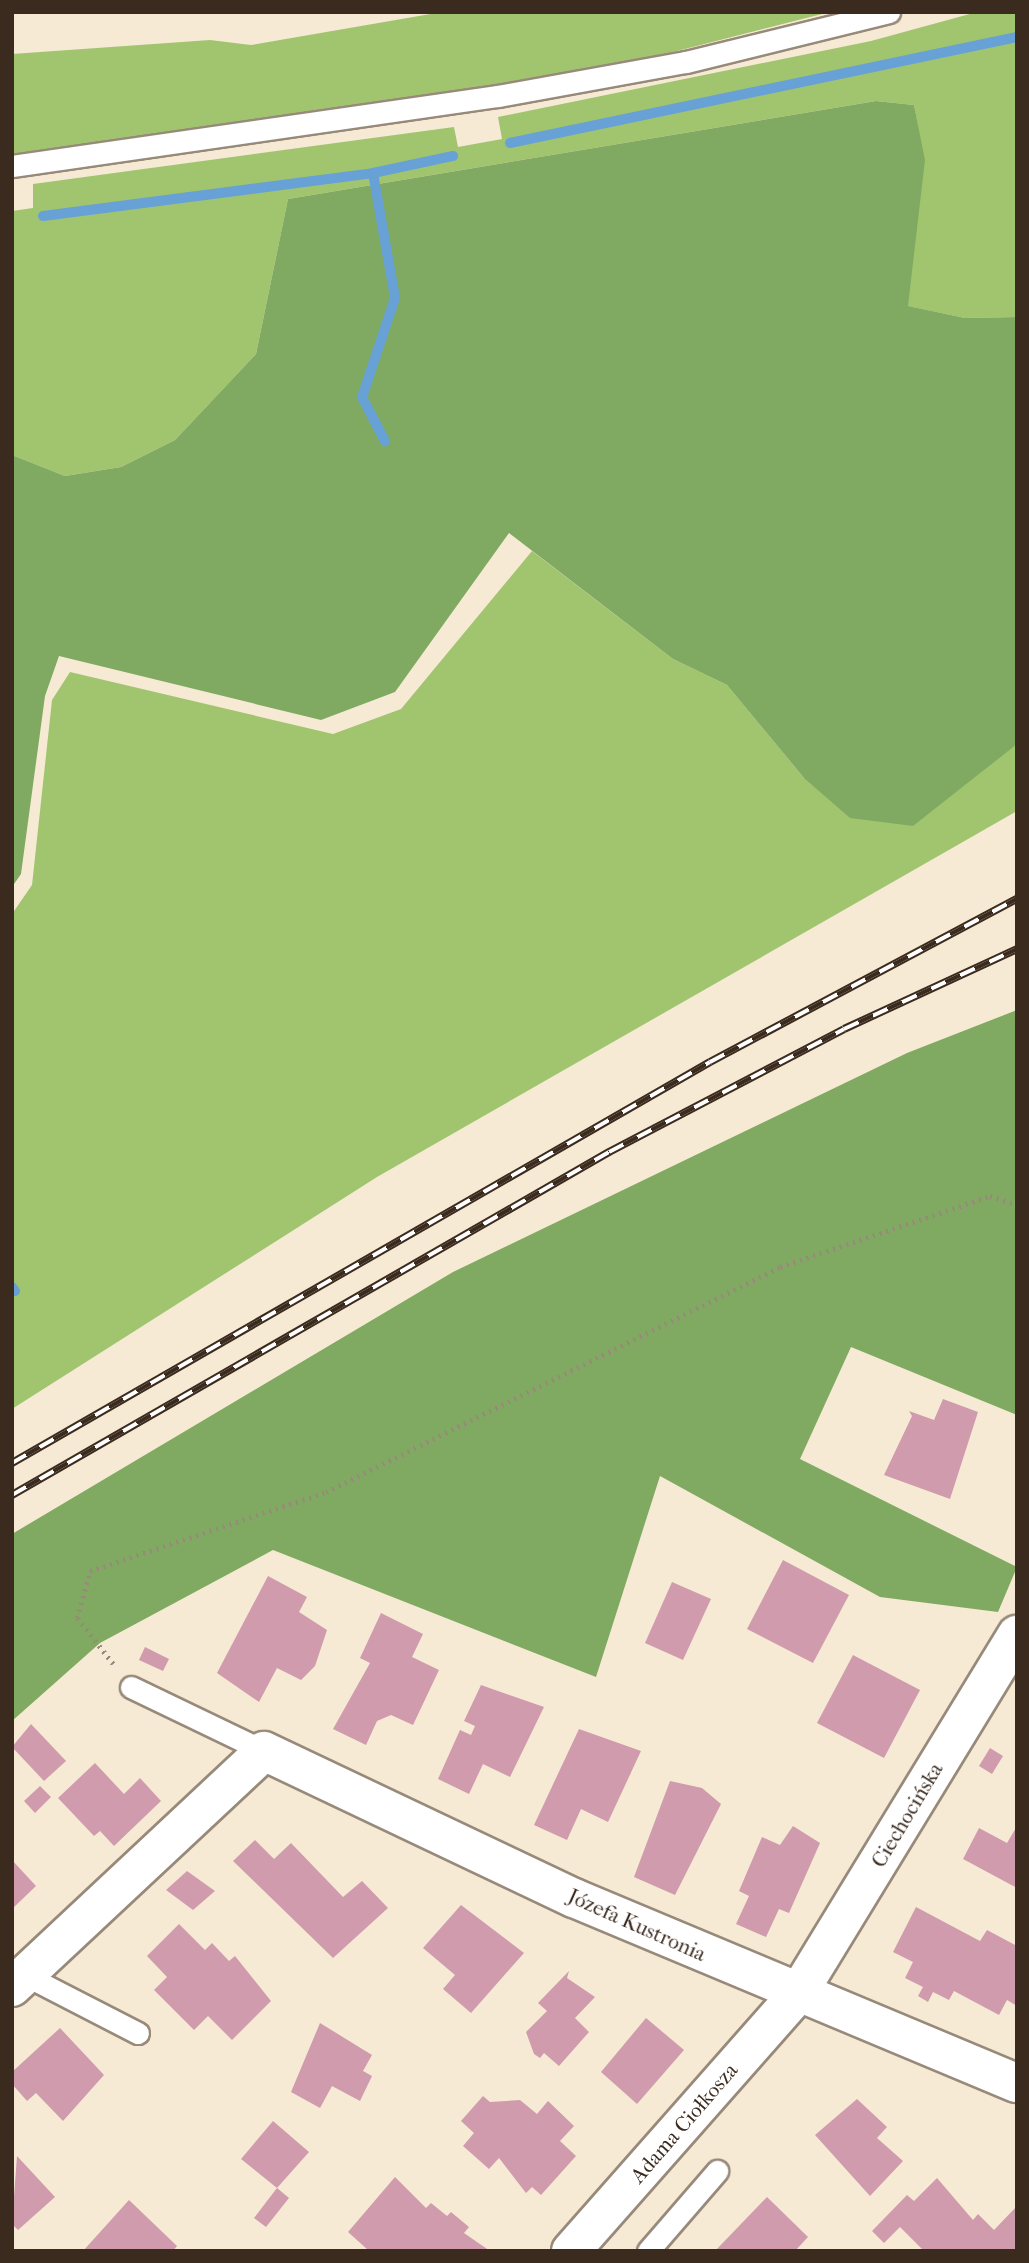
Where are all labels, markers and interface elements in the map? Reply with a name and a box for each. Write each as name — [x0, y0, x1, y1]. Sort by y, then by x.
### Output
street label: Ciechocińska — [866, 1758, 948, 1872]
street label: Józefa Kustronia — [564, 1883, 710, 1967]
street label: Adama Ciołkosza — [625, 2058, 743, 2188]

